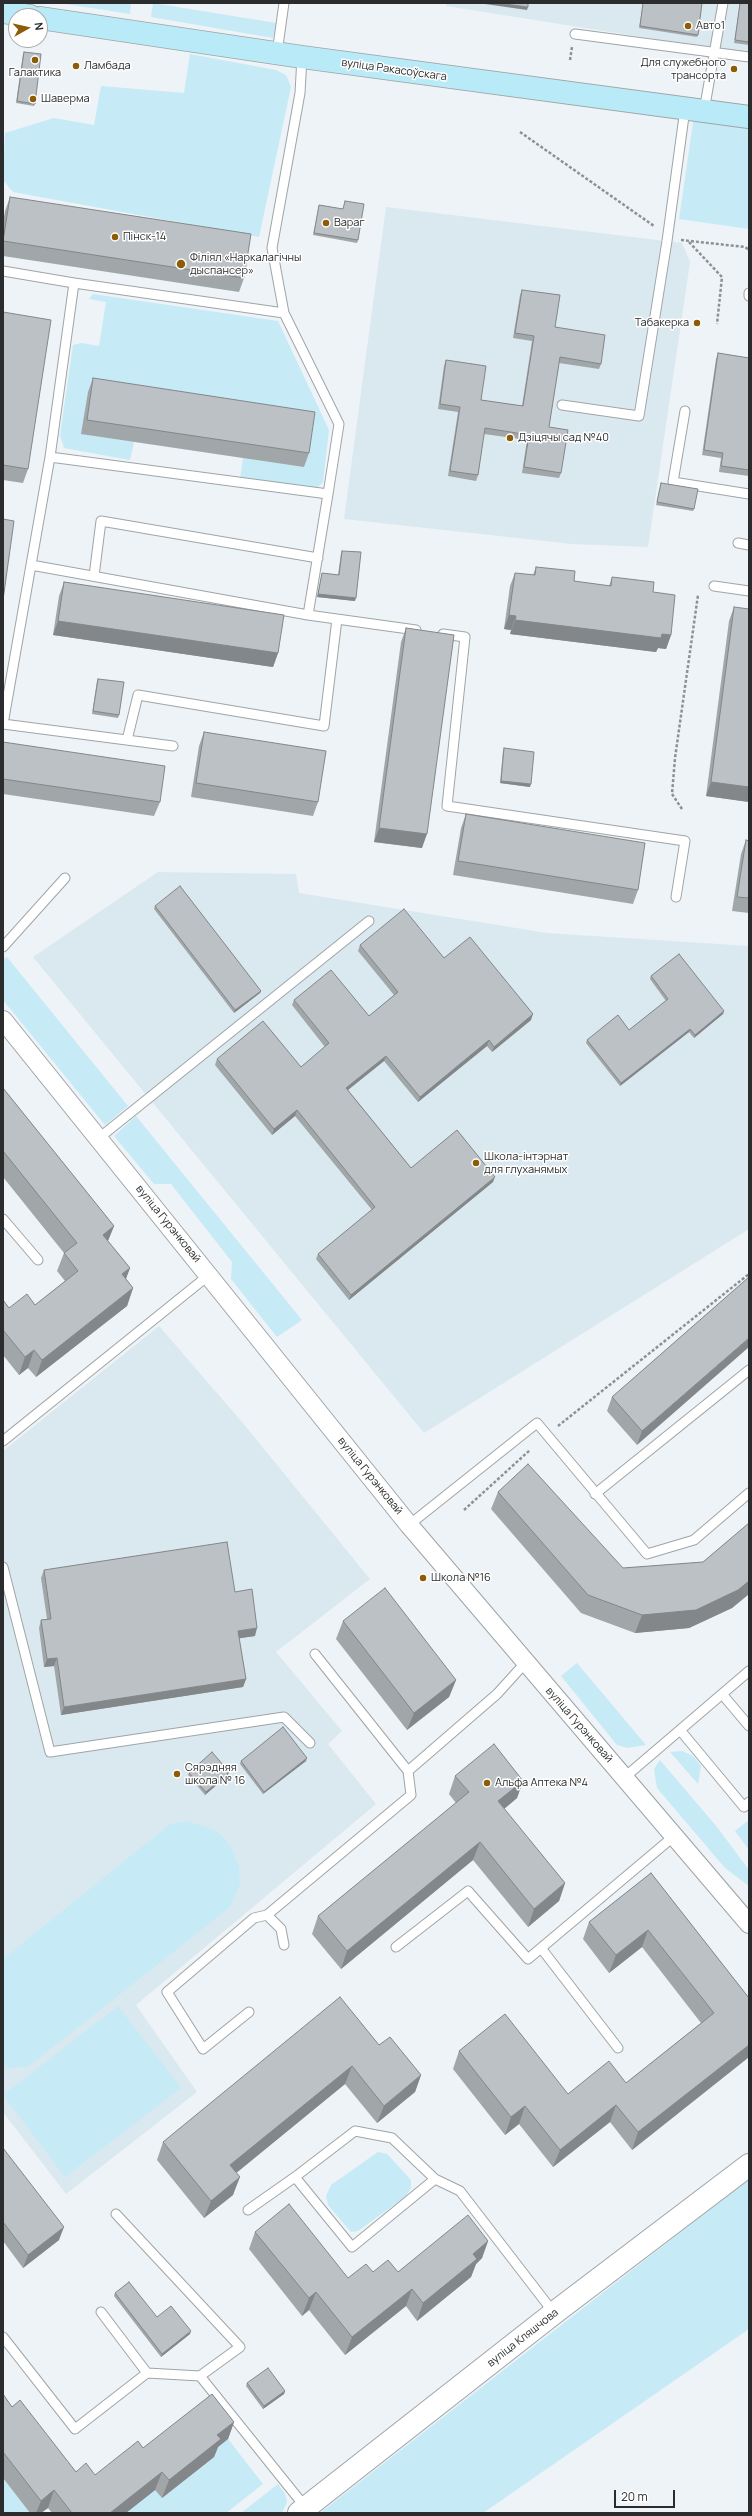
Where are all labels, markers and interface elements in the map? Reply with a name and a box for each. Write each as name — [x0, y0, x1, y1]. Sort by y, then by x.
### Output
north arrow — [8, 8, 48, 48]
place label: Авто1 — [696, 19, 725, 33]
text: N — [31, 21, 47, 31]
marker: Авто1 — [683, 21, 693, 31]
marker: Галактика — [30, 55, 40, 65]
street label: вуліца Ракасоўскага — [340, 56, 448, 84]
place label: Для служебного трансорта — [640, 56, 726, 82]
place label: Ламбада — [84, 59, 131, 73]
marker: Ламбада — [71, 61, 81, 71]
marker: Для служебного трансорта — [729, 64, 739, 74]
place label: Галактика — [9, 66, 61, 80]
place label: Шаверма — [41, 92, 90, 106]
marker: Шаверма — [28, 94, 38, 104]
place label: Вараг — [334, 216, 365, 230]
marker: Вараг — [321, 218, 331, 228]
place label: Пінск-14 — [123, 230, 166, 244]
marker: Пінск-14 — [110, 232, 120, 242]
place label: Філіял «Наркалагічны дыспансер» — [190, 251, 301, 277]
marker: Філіял «Наркалагічны дыспансер» — [175, 258, 187, 270]
place label: Табакерка — [635, 316, 689, 330]
marker: Табакерка — [692, 318, 702, 328]
place label: Дзіцячы сад №40 — [518, 431, 609, 445]
marker: Дзіцячы сад №40 — [505, 433, 515, 443]
place label: Школа-інтэрнат для глуханямых — [484, 1150, 568, 1176]
marker: Школа-інтэрнат для глуханямых — [471, 1158, 481, 1168]
street label: вуліца Гурэнковай — [133, 1183, 203, 1265]
street label: вуліца Гурэнковай — [335, 1435, 405, 1517]
place label: Школа №16 — [431, 1571, 491, 1585]
marker: Школа №16 — [418, 1573, 428, 1583]
street label: вуліца Гурэнковай — [543, 1685, 615, 1765]
place label: Сярэдняя школа № 16 — [185, 1761, 245, 1787]
marker: Сярэдняя школа № 16 — [172, 1769, 182, 1779]
place label: Альфа Аптека №4 — [495, 1776, 588, 1790]
marker: Альфа Аптека №4 — [482, 1778, 492, 1788]
street label: вуліца Кляшчова — [485, 2306, 561, 2370]
scale bar — [616, 2482, 677, 2508]
text: 20 m — [621, 2488, 648, 2505]

